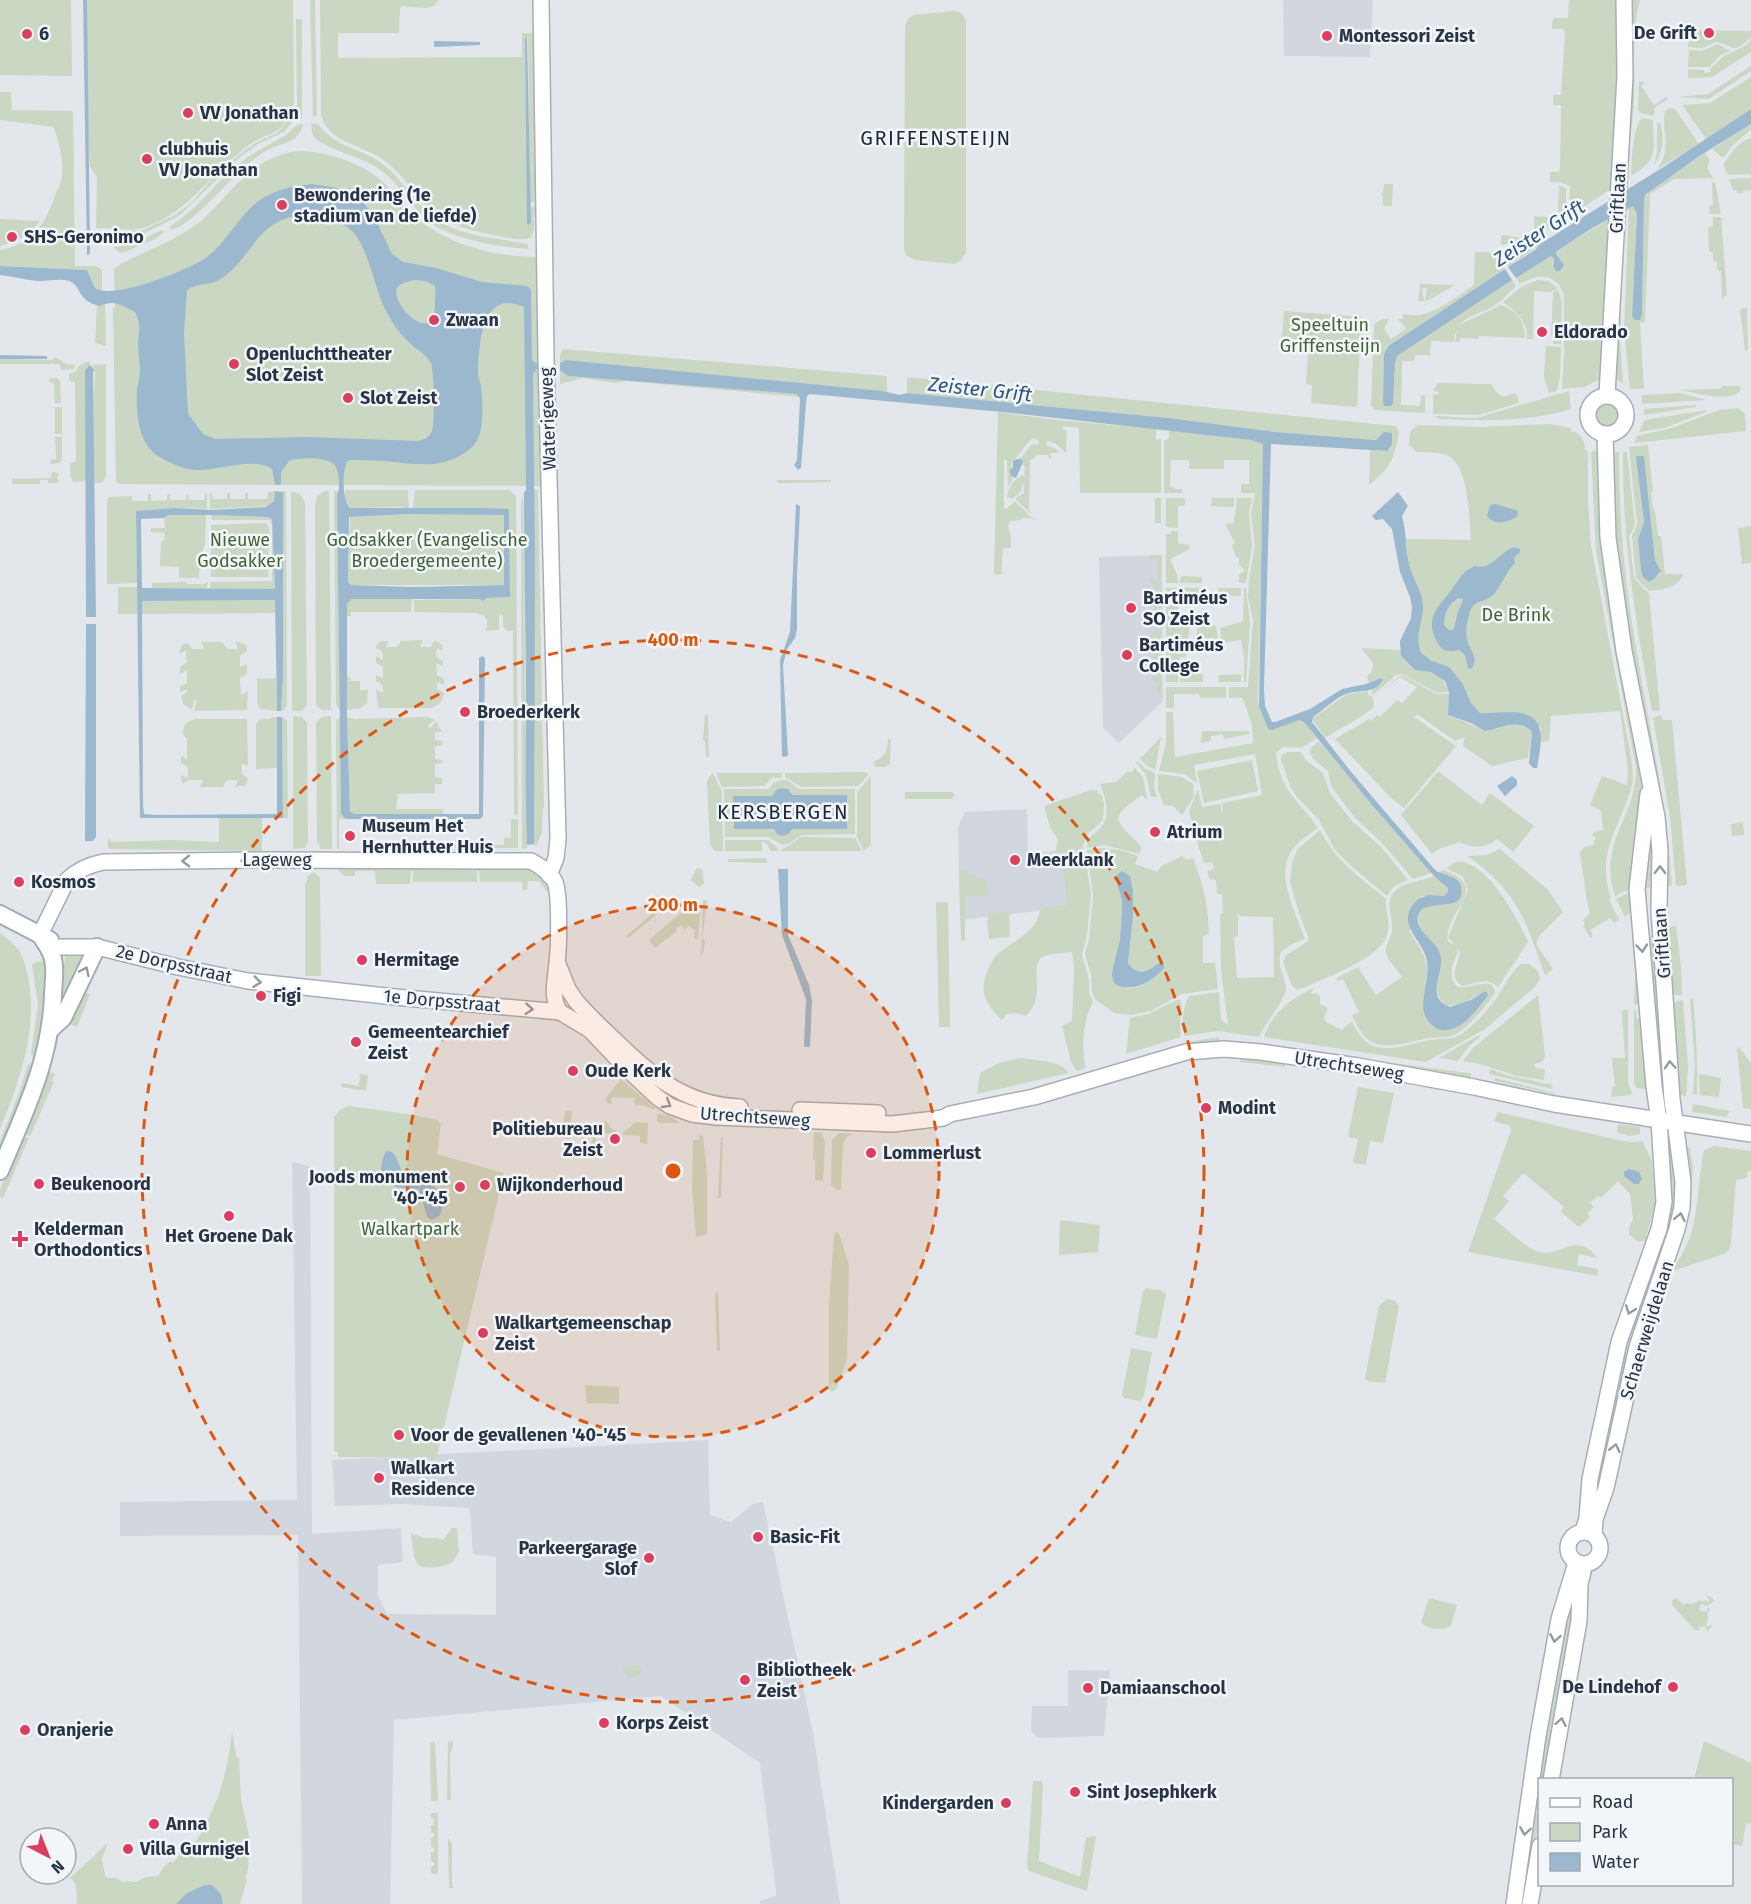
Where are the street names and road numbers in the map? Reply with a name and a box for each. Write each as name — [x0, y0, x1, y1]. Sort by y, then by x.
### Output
street label: Griftlaan — [1605, 162, 1631, 234]
street label: Waterigeweg — [535, 366, 561, 471]
street label: Lageweg — [242, 849, 312, 871]
street label: Griftlaan — [1649, 907, 1675, 979]
street label: 2e Dorpsstraat — [114, 940, 235, 988]
street label: 1e Dorpsstraat — [382, 985, 502, 1017]
street label: Utrechtseweg — [1293, 1046, 1406, 1086]
street label: Utrechtseweg — [699, 1102, 812, 1132]
street label: Schaerweijdelaan — [1615, 1258, 1679, 1402]

